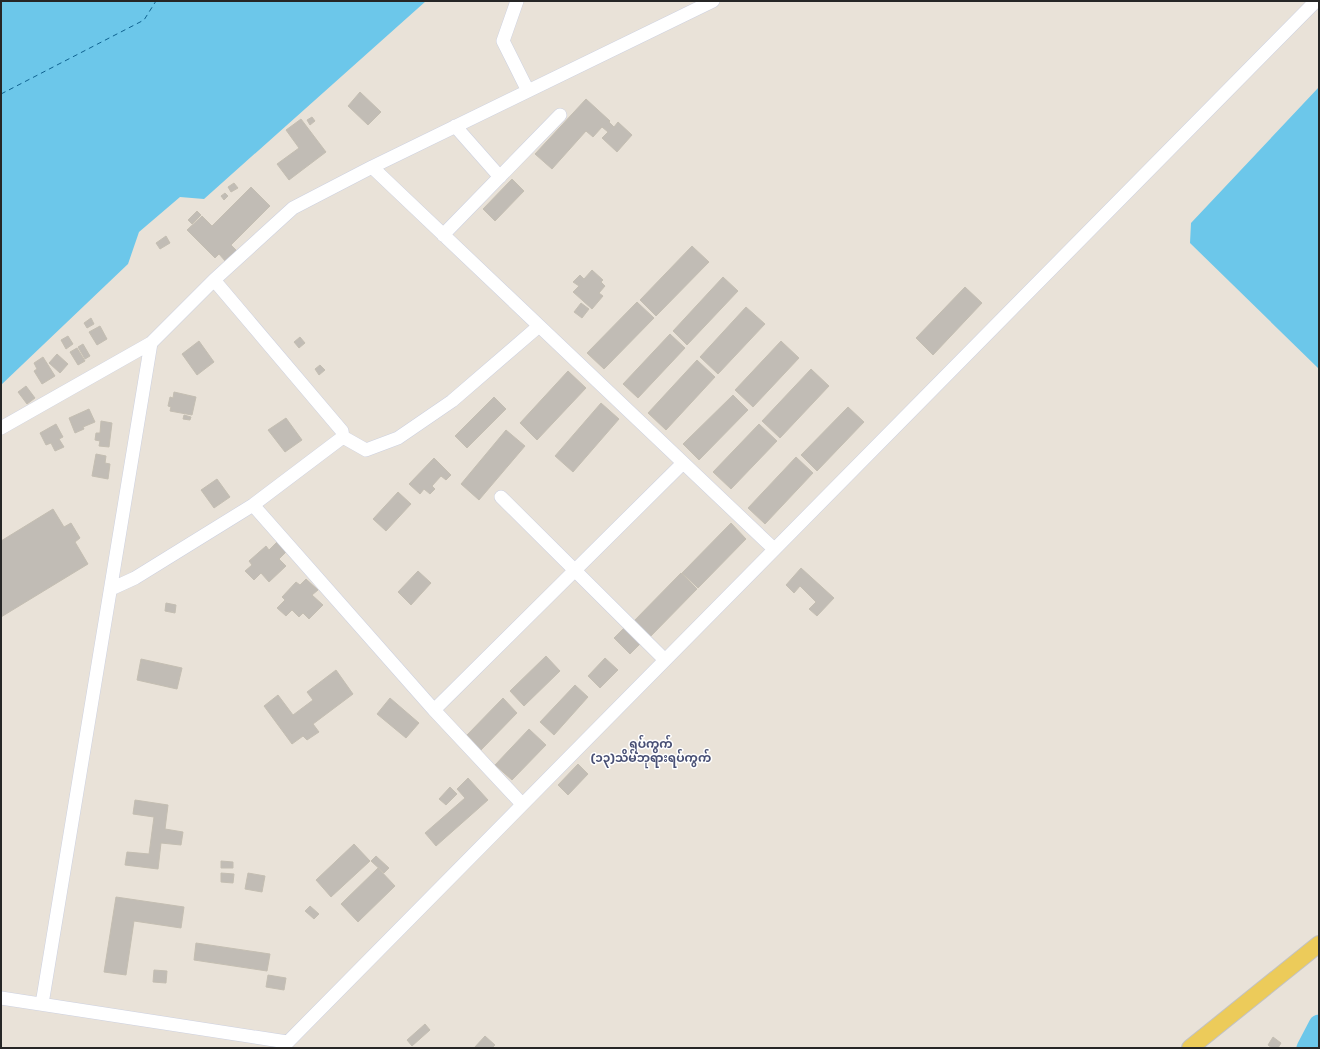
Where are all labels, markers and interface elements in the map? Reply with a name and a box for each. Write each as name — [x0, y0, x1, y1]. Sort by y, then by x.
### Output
district label: ရပ်ကွက် (၁၃)သိမ်ဘုရားရပ်ကွက် — [591, 734, 711, 769]

